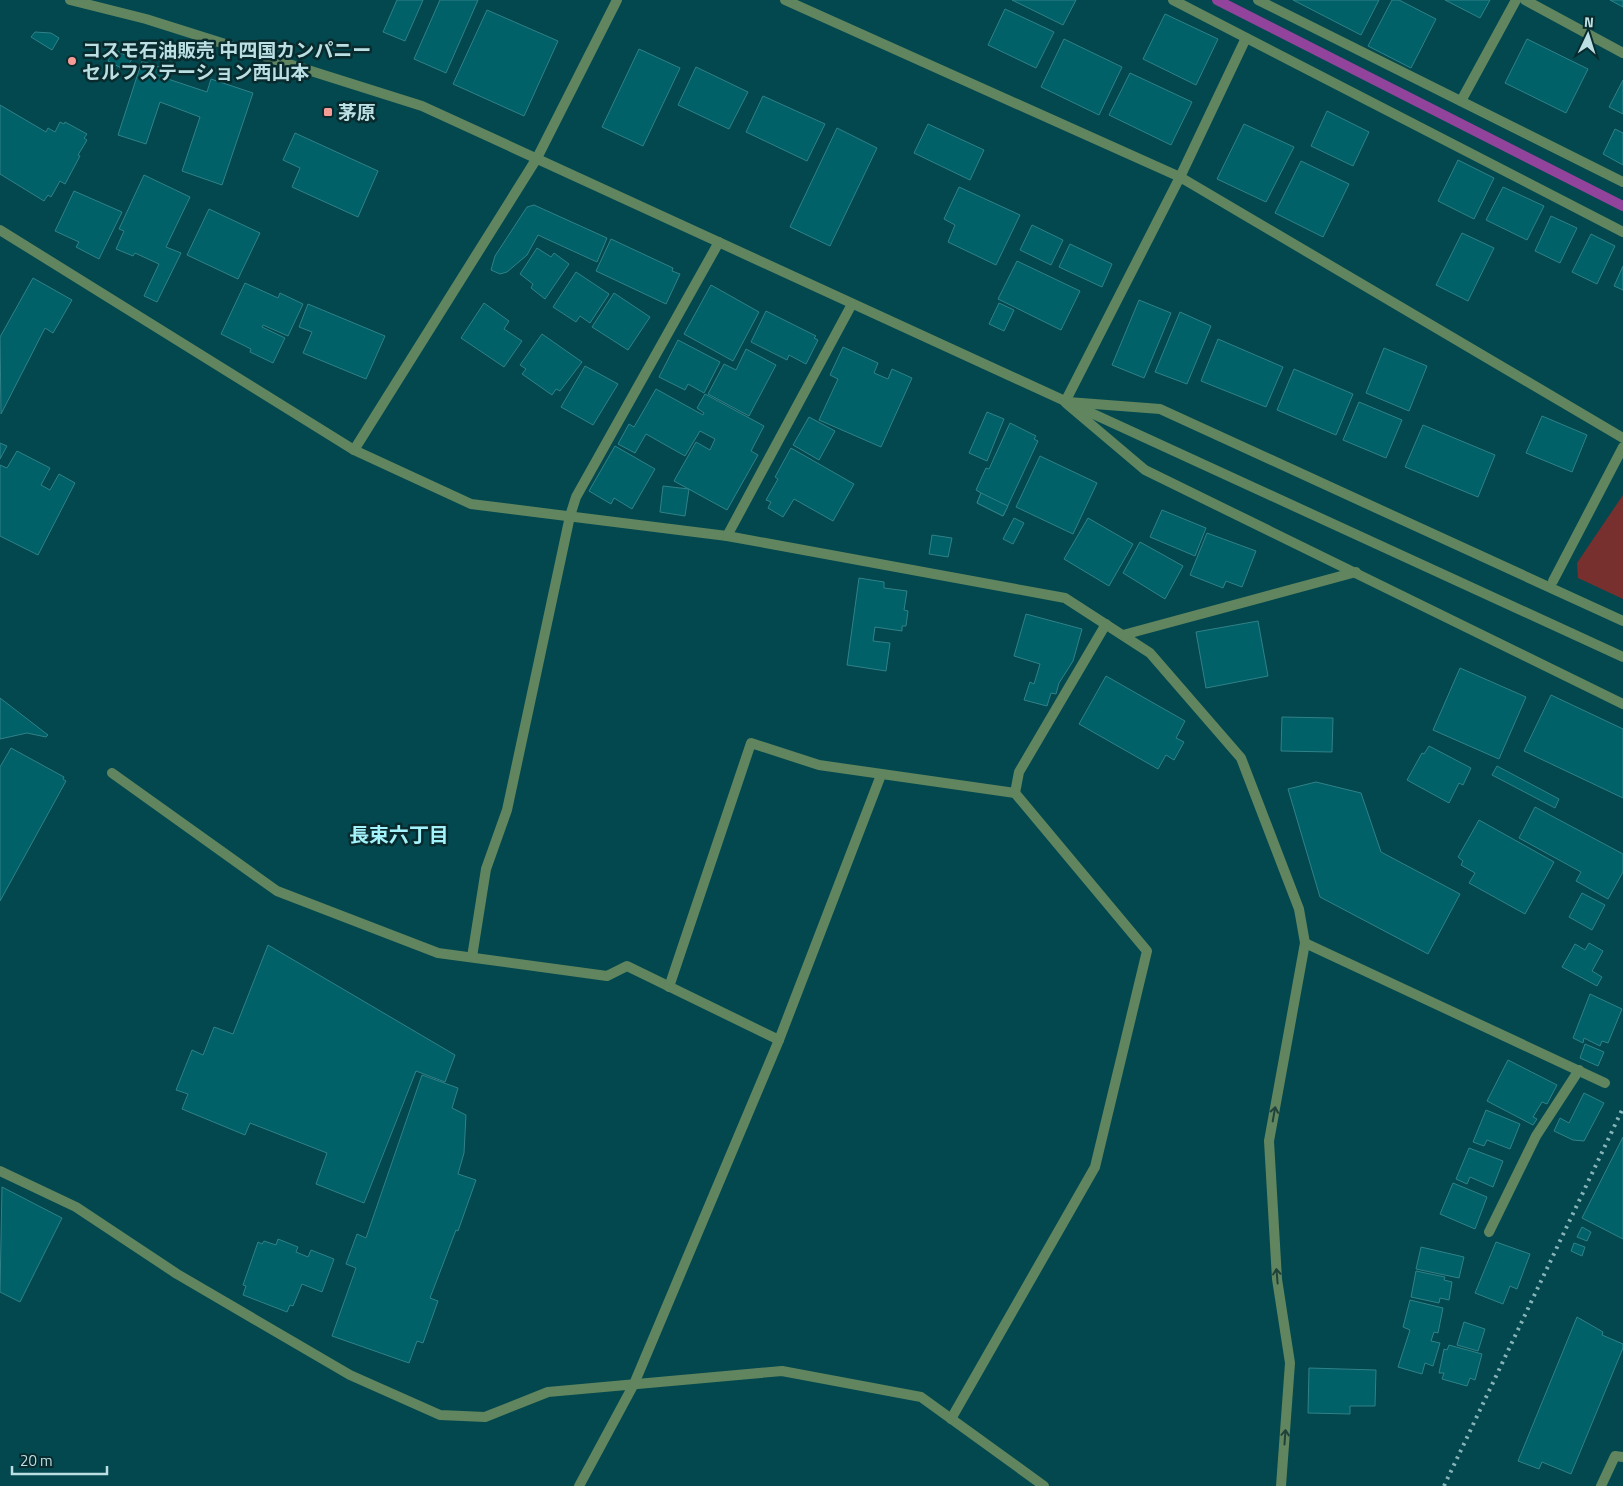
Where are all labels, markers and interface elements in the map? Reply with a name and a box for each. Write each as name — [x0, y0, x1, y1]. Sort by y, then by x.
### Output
north arrow — [1563, 10, 1613, 60]
text: N — [1583, 11, 1595, 32]
place label: コスモ石油販売 中四国カンパニー セルフステーション西山本 — [82, 35, 371, 86]
marker: コスモ石油販売 中四国カンパニー セルフステーション西山本 — [66, 55, 78, 67]
place label: 茅原 — [338, 97, 376, 126]
marker: 茅原 — [322, 106, 334, 118]
district label: 長束六丁目 — [349, 819, 449, 850]
one-way arrow — [1269, 1107, 1279, 1123]
one-way arrow — [1272, 1268, 1282, 1284]
one-way arrow — [1280, 1430, 1289, 1446]
scale bar — [12, 1444, 108, 1476]
text: 20 m — [20, 1449, 53, 1472]

